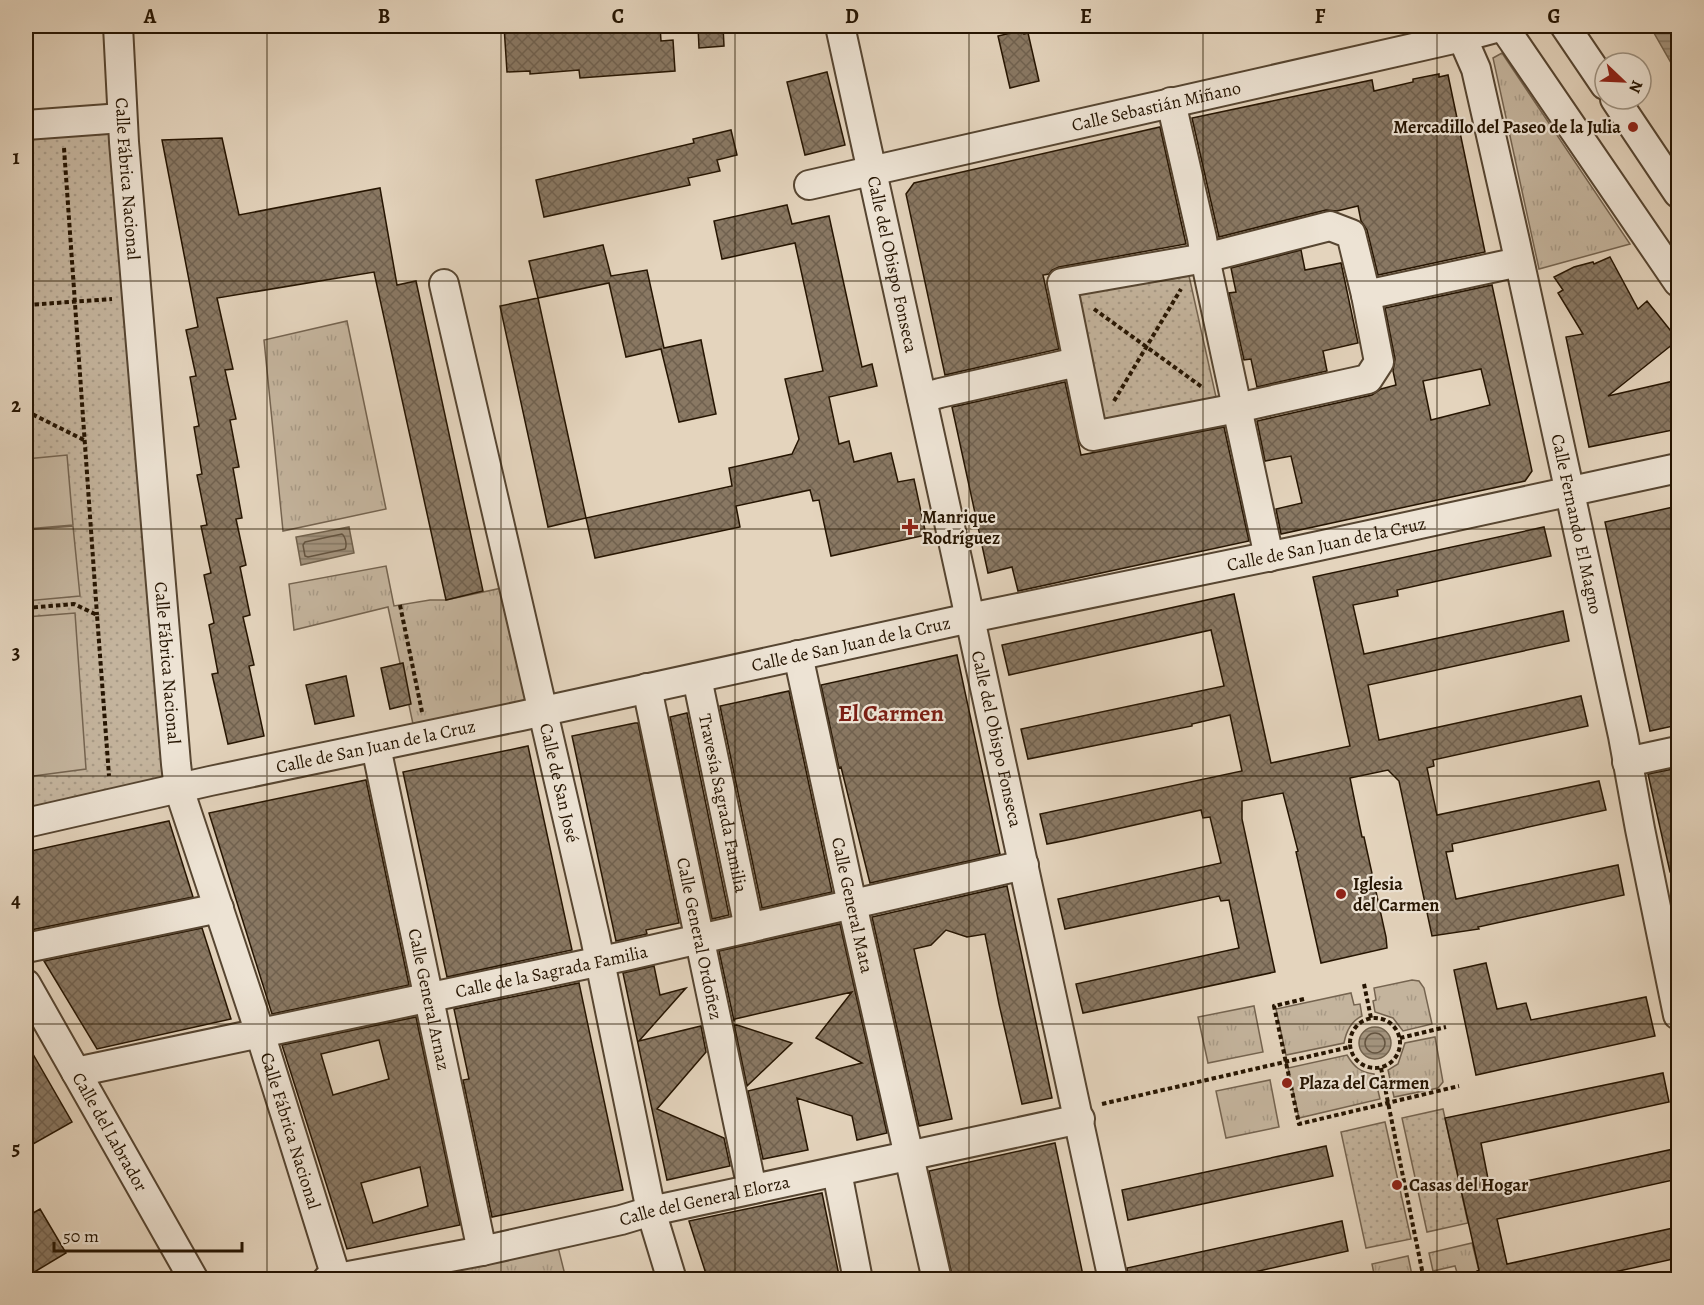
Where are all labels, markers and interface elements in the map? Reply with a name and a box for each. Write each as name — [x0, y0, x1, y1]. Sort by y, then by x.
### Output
text: A — [143, 3, 157, 30]
text: B — [378, 3, 390, 30]
text: C — [612, 3, 624, 30]
text: D — [845, 3, 859, 30]
text: E — [1080, 3, 1092, 30]
text: F — [1315, 3, 1326, 30]
text: G — [1547, 3, 1561, 30]
north arrow — [1593, 51, 1653, 111]
street label: Calle Sebastián Miñano — [1069, 76, 1243, 137]
text: N — [1623, 77, 1648, 96]
street label: Calle Fábrica Nacional — [110, 97, 146, 261]
place label: Mercadillo del Paseo de la Julia — [1393, 115, 1621, 139]
marker: Mercadillo del Paseo de la Julia — [1626, 120, 1640, 134]
text: 1 — [12, 144, 20, 171]
street label: Calle del Obispo Fonseca — [862, 174, 923, 355]
text: 2 — [11, 392, 21, 419]
street label: Calle Fernando El Magno — [1545, 432, 1608, 616]
place label: Manrique Rodríguez — [922, 505, 1000, 550]
street label: Calle de San Juan de la Cruz — [1225, 511, 1428, 577]
marker: Manrique Rodríguez — [903, 520, 917, 534]
street label: Calle Fábrica Nacional — [149, 581, 186, 746]
street label: Calle de San Juan de la Cruz — [749, 611, 953, 677]
text: 3 — [12, 639, 20, 666]
street label: Calle del Obispo Fonseca — [966, 648, 1028, 830]
district label: El Carmen — [838, 697, 944, 729]
street label: Travesía Sagrada Familia — [693, 712, 754, 896]
street label: Calle de San Juan de la Cruz — [274, 714, 478, 779]
street label: Calle de San José — [534, 721, 585, 845]
street label: Calle General Mata — [826, 835, 879, 976]
street label: Calle General Ordoñez — [671, 855, 728, 1022]
place label: Iglesia del Carmen — [1353, 872, 1439, 917]
text: 4 — [11, 887, 21, 914]
marker: Iglesia del Carmen — [1334, 887, 1348, 901]
street label: Calle General Arnaz — [402, 926, 456, 1073]
street label: Calle de la Sagrada Familia — [453, 939, 651, 1004]
street label: Calle Fábrica Nacional — [255, 1049, 326, 1213]
street label: Calle del Labrador — [67, 1068, 153, 1196]
place label: Plaza del Carmen — [1299, 1071, 1429, 1095]
marker: Plaza del Carmen — [1280, 1076, 1294, 1090]
text: 5 — [12, 1135, 20, 1162]
street label: Calle del General Elorza — [616, 1169, 793, 1232]
place label: Casas del Hogar — [1409, 1173, 1529, 1197]
marker: Casas del Hogar — [1390, 1178, 1404, 1192]
scale bar — [54, 1215, 242, 1253]
text: 50 m — [63, 1224, 99, 1248]

